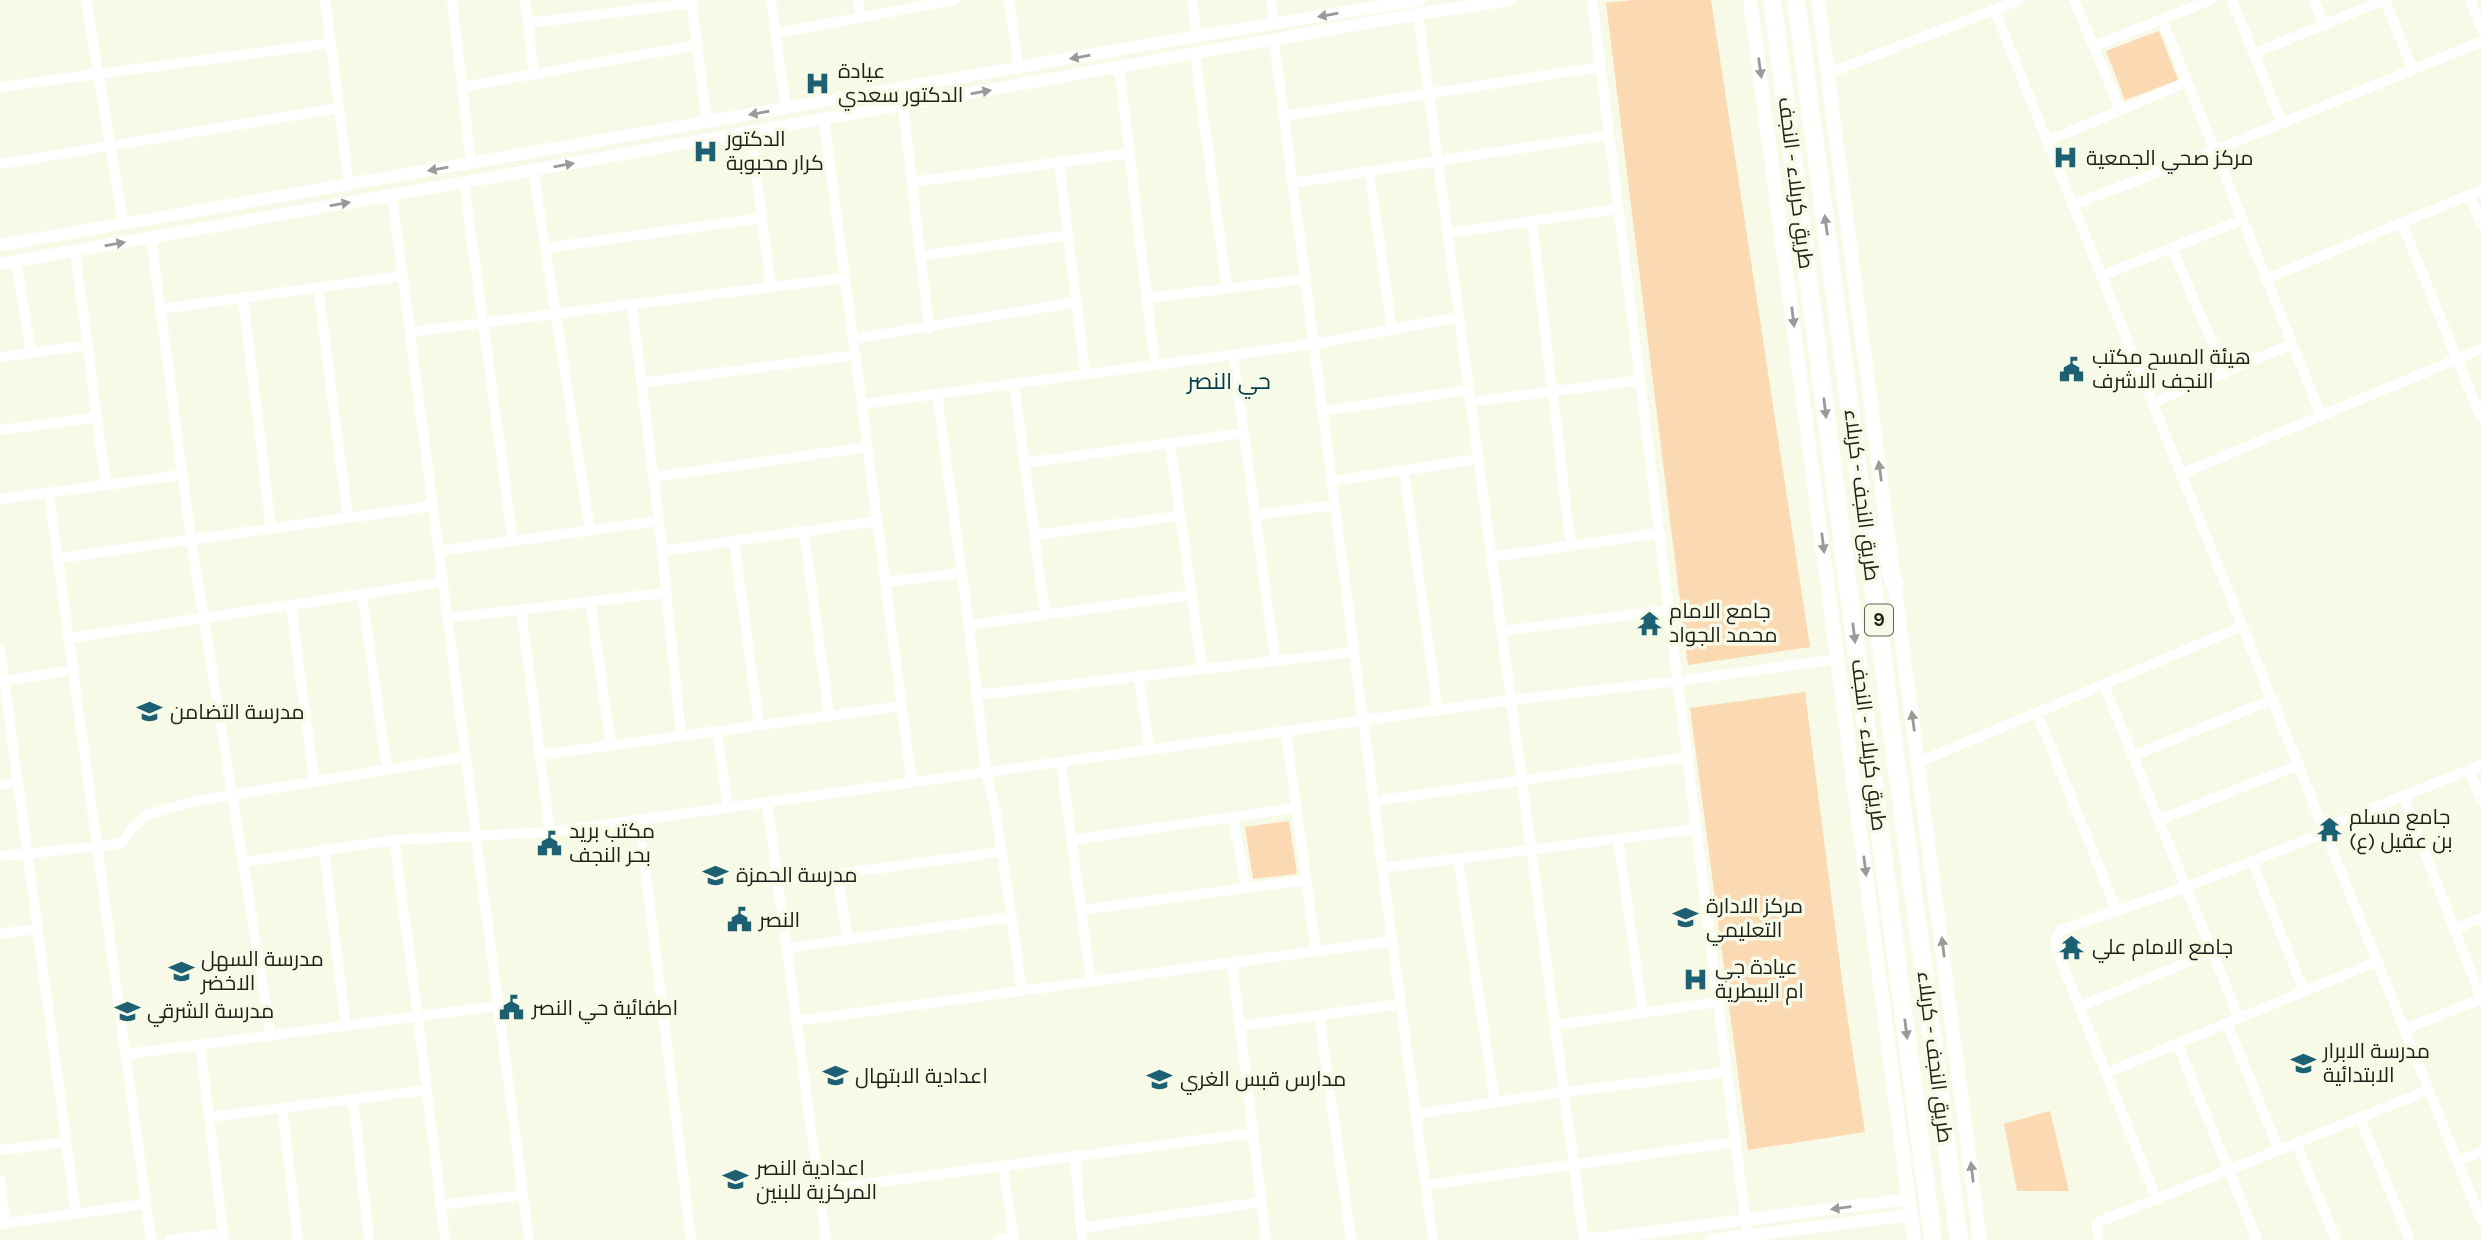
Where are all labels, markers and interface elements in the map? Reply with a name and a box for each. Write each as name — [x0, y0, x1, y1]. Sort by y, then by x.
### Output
one-way arrow — [1317, 10, 1339, 21]
one-way arrow — [1069, 52, 1091, 63]
one-way arrow — [1754, 57, 1765, 79]
place label: عيادة الدكتور سعدي — [838, 59, 963, 111]
hospital icon: عيادة الدكتور سعدي — [804, 69, 832, 97]
one-way arrow — [970, 86, 992, 97]
street label: طريق کربلاء - النجف — [1773, 96, 1818, 271]
one-way arrow — [748, 108, 770, 119]
place label: الدكتور كرار محبوبة — [725, 127, 824, 175]
hospital icon: الدكتور كرار محبوبة — [692, 137, 720, 165]
hospital icon: مركز صحي الجمعية — [2052, 144, 2080, 172]
place label: مركز صحي الجمعية — [2086, 146, 2254, 174]
one-way arrow — [553, 159, 575, 170]
one-way arrow — [427, 164, 449, 175]
one-way arrow — [329, 198, 351, 209]
one-way arrow — [1821, 214, 1832, 236]
one-way arrow — [105, 238, 127, 249]
one-way arrow — [1788, 306, 1799, 328]
place label: هيئة المسح مكتب النجف الاشرف — [2092, 345, 2251, 393]
public building icon: هيئة المسح مكتب النجف الاشرف — [2058, 355, 2086, 383]
district label: حي النصر — [1185, 368, 1271, 399]
one-way arrow — [1820, 397, 1831, 419]
street label: طريق النجف - کربلاء — [1839, 408, 1884, 583]
one-way arrow — [1874, 460, 1885, 482]
one-way arrow — [1817, 532, 1828, 554]
place label: جامع الامام محمد الجواد — [1669, 599, 1778, 647]
road number: 9 — [1865, 604, 1893, 636]
temple icon: جامع الامام محمد الجواد — [1635, 609, 1663, 637]
one-way arrow — [1849, 623, 1860, 645]
street label: طريق کربلاء - النجف — [1846, 658, 1891, 833]
school or university icon: مدرسة التضامن — [136, 698, 164, 726]
place label: مدرسة التضامن — [170, 700, 305, 725]
one-way arrow — [1908, 710, 1919, 732]
place label: جامع مسلم بن عقيل (ع) — [2349, 805, 2453, 855]
temple icon: جامع مسلم بن عقيل (ع) — [2315, 815, 2343, 843]
place label: مكتب بريد بحر النجف — [569, 819, 655, 867]
public building icon: مكتب بريد بحر النجف — [535, 829, 563, 857]
one-way arrow — [1860, 855, 1871, 877]
school or university icon: مدرسة الحمزة — [702, 861, 730, 889]
place label: مدرسة الحمزة — [736, 863, 858, 887]
place label: مركز الادارة التعليمي — [1706, 894, 1803, 946]
school or university icon: مركز الادارة التعليمي — [1672, 904, 1700, 932]
public building icon: النصر — [725, 906, 753, 934]
place label: النصر — [758, 908, 800, 932]
temple icon: جامع الامام علي — [2058, 933, 2086, 961]
place label: جامع الامام علي — [2092, 935, 2233, 963]
one-way arrow — [1937, 936, 1948, 958]
place label: مدرسة السهل الاخضر — [200, 947, 324, 995]
place label: عيادة جي ام البيطرية — [1715, 955, 1804, 1005]
school or university icon: مدرسة السهل الاخضر — [167, 957, 195, 985]
hospital icon: عيادة جي ام البيطرية — [1681, 965, 1709, 993]
street label: طريق النجف - کربلاء — [1912, 970, 1957, 1145]
public building icon: اطفائية حي النصر — [498, 994, 526, 1022]
place label: اطفائية حي النصر — [531, 996, 678, 1024]
school or university icon: مدرسة الشرقي — [113, 997, 141, 1025]
place label: مدرسة الشرقي — [147, 999, 274, 1027]
one-way arrow — [1900, 1018, 1911, 1040]
place label: مدرسة الابرار الابتدائية — [2322, 1039, 2430, 1087]
school or university icon: مدرسة الابرار الابتدائية — [2289, 1049, 2317, 1077]
school or university icon: اعدادية الابتهال — [821, 1062, 849, 1090]
place label: اعدادية الابتهال — [855, 1064, 988, 1089]
school or university icon: مدارس قبس الغري — [1146, 1065, 1174, 1093]
place label: مدارس قبس الغري — [1180, 1067, 1346, 1095]
place label: اعدادية النصر المركزية للبنين — [755, 1156, 877, 1205]
one-way arrow — [1966, 1161, 1977, 1183]
school or university icon: اعدادية النصر المركزية للبنين — [722, 1166, 750, 1194]
one-way arrow — [1830, 1202, 1852, 1213]

